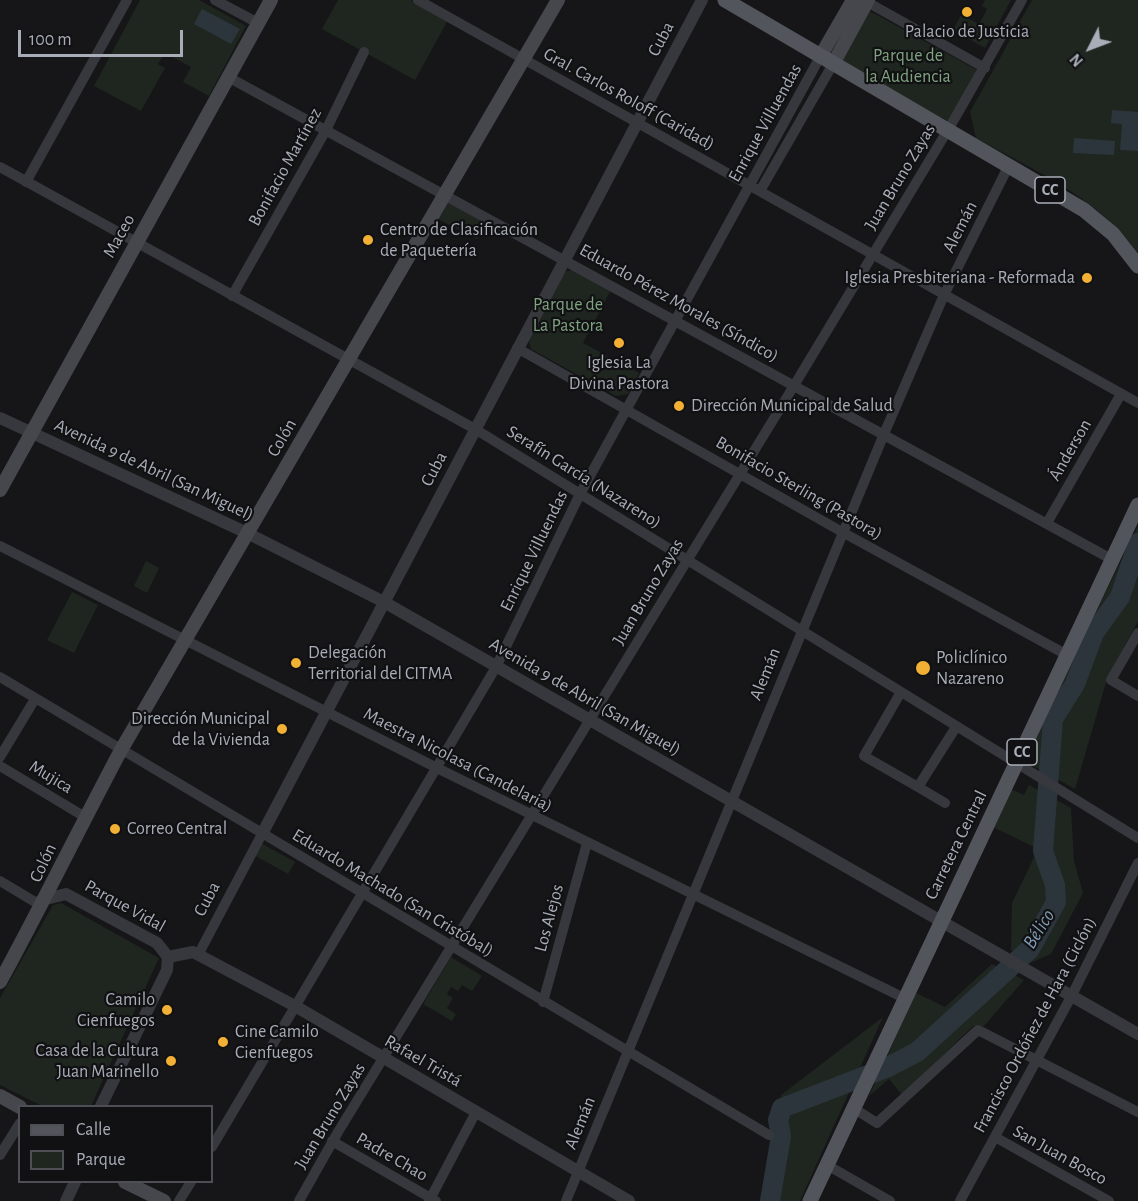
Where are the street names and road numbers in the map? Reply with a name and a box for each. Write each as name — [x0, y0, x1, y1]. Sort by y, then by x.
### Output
street label: Cuba — [643, 18, 679, 60]
street label: Gral. Carlos Roloff (Caridad) — [540, 43, 718, 155]
street label: Enrique Villuendas — [724, 60, 806, 186]
street label: Bonifacio Martínez — [244, 104, 326, 230]
street label: Juan Bruno Zayas — [860, 120, 940, 234]
road number: CC — [1035, 177, 1065, 203]
street label: Alemán — [938, 198, 982, 256]
street label: Maceo — [98, 210, 140, 262]
street label: Eduardo Pérez Morales (Síndico) — [576, 239, 782, 367]
street label: Avenida 9 de Abril (San Miguel) — [51, 414, 257, 526]
street label: Colón — [263, 415, 301, 461]
street label: Ánderson — [1044, 415, 1096, 485]
street label: Serafín García (Nazareno) — [503, 421, 665, 533]
street label: Bonifacio Sterling (Pastora) — [712, 431, 886, 545]
street label: Cuba — [416, 448, 452, 490]
street label: Enrique Villuendas — [495, 487, 573, 615]
street label: Juan Bruno Zayas — [608, 535, 688, 649]
street label: Avenida 9 de Abril (San Miguel) — [485, 633, 685, 761]
street label: Alemán — [745, 644, 785, 704]
street label: Maestra Nicolasa (Candelaria) — [360, 703, 556, 817]
road number: CC — [1007, 739, 1037, 765]
street label: Mujica — [25, 756, 77, 798]
street label: Carretera Central — [920, 787, 992, 903]
street label: Eduardo Machado (San Cristóbal) — [288, 824, 498, 962]
street label: Colón — [25, 840, 61, 886]
street label: Parque Vidal — [81, 875, 169, 937]
street label: Cuba — [189, 878, 225, 920]
street label: Los Alejos — [530, 882, 568, 954]
street label: Francisco Ordóñez de Hara (Ciclón) — [969, 913, 1101, 1137]
street label: Rafael Tristá — [381, 1030, 465, 1092]
street label: Juan Bruno Zayas — [290, 1059, 370, 1173]
street label: Alemán — [560, 1093, 600, 1153]
street label: San Juan Bosco — [1009, 1120, 1111, 1190]
street label: Padre Chao — [352, 1128, 432, 1186]

